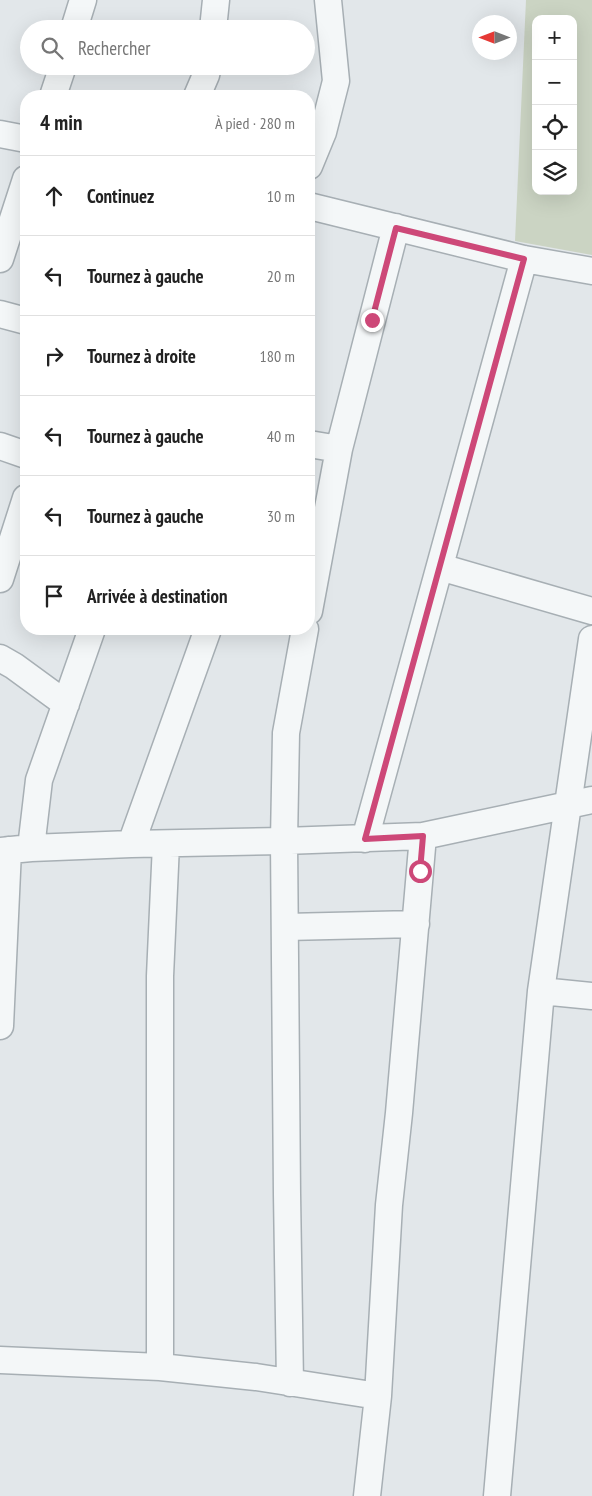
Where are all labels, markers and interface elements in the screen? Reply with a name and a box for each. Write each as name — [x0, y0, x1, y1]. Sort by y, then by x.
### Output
north arrow — [472, 15, 517, 60]
map controls — [532, 15, 577, 195]
button: + — [532, 15, 577, 60]
search box — [20, 20, 315, 75]
icon: search — [38, 34, 66, 62]
text: Rechercher — [78, 36, 150, 60]
button: − — [532, 60, 577, 105]
button: locate — [532, 105, 577, 150]
text: 4 min — [40, 109, 82, 136]
text: À pied · 280 m — [215, 113, 295, 133]
button: layers — [532, 150, 577, 195]
icon: ahead — [40, 182, 68, 210]
text: Continuez — [87, 184, 154, 208]
text: 10 m — [267, 186, 295, 206]
icon: left — [40, 262, 68, 290]
text: Tournez à gauche — [87, 264, 204, 288]
text: 20 m — [267, 266, 295, 286]
route end — [361, 309, 384, 332]
icon: right — [40, 342, 68, 370]
text: Tournez à droite — [87, 344, 196, 368]
text: 180 m — [260, 346, 295, 366]
icon: left — [40, 422, 68, 450]
text: Tournez à gauche — [87, 424, 204, 448]
text: 40 m — [267, 426, 295, 446]
icon: left — [40, 502, 68, 530]
text: Tournez à gauche — [87, 504, 204, 528]
text: 30 m — [267, 506, 295, 526]
icon: arrive — [40, 582, 68, 610]
text: Arrivée à destination — [87, 584, 228, 608]
route start — [409, 860, 432, 883]

